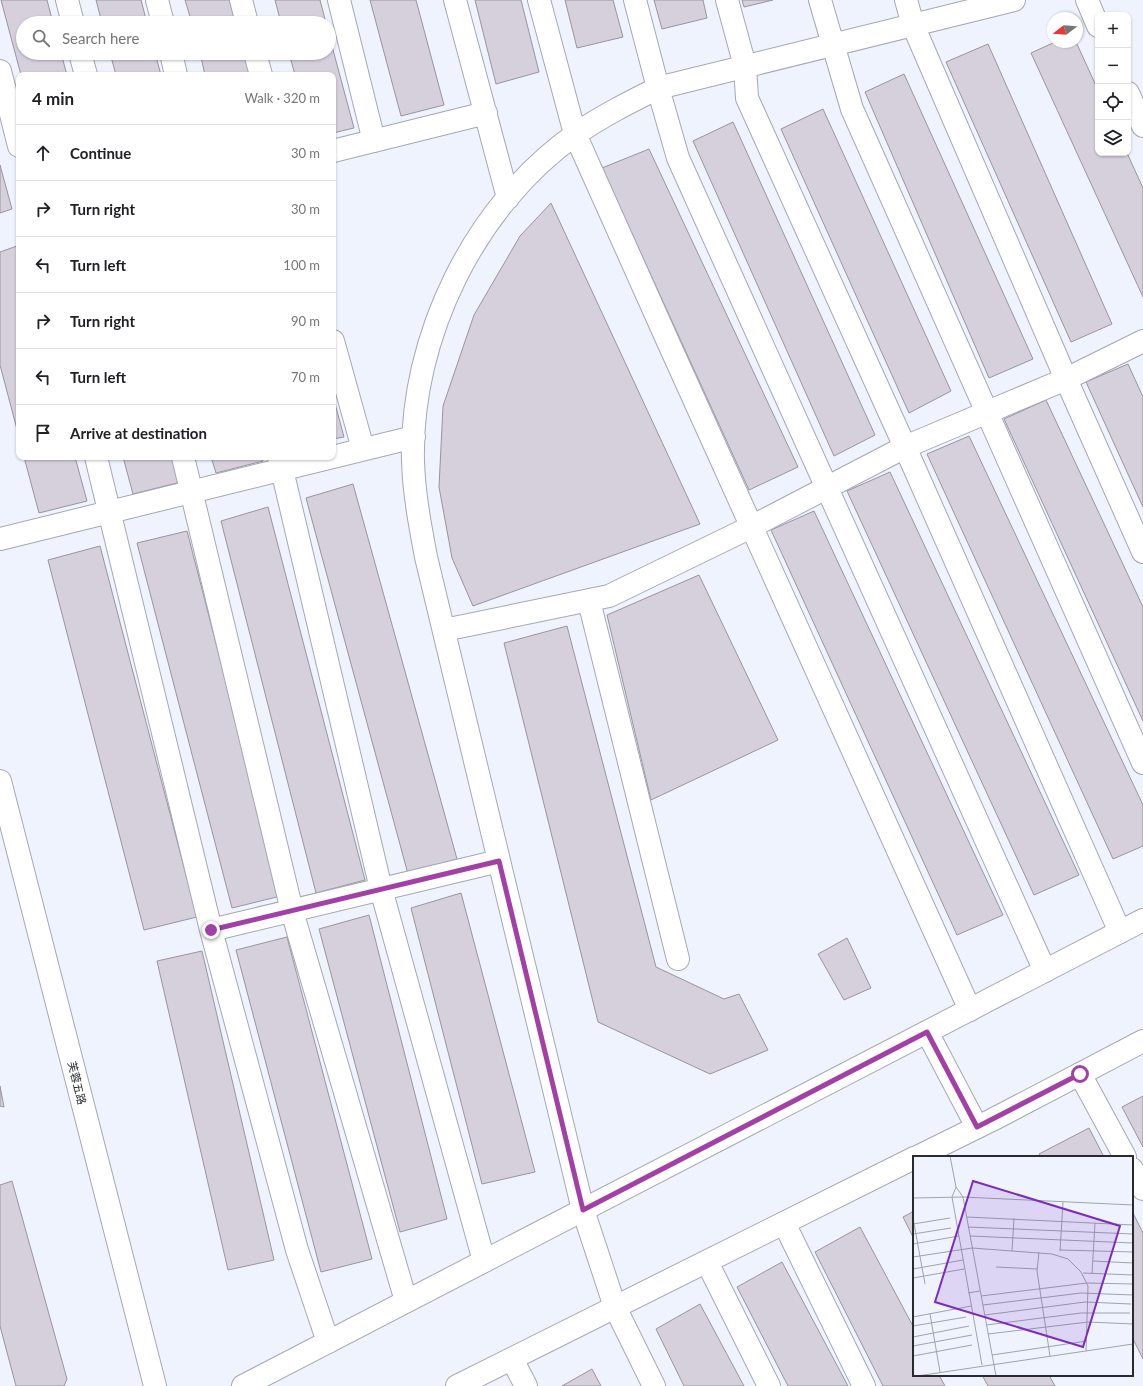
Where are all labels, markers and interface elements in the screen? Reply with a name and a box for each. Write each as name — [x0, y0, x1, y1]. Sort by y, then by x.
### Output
north arrow — [1047, 12, 1083, 48]
map controls — [1095, 12, 1131, 156]
button: + — [1095, 12, 1131, 48]
search box — [16, 16, 336, 60]
icon: search — [30, 27, 52, 49]
text: Search here — [62, 29, 139, 47]
button: − — [1095, 48, 1131, 84]
button: locate — [1095, 84, 1131, 120]
text: 4 min — [32, 88, 74, 109]
text: Walk · 320 m — [244, 90, 320, 106]
button: layers — [1095, 120, 1131, 156]
icon: ahead — [32, 142, 54, 164]
text: Continue — [70, 144, 131, 162]
text: 30 m — [291, 145, 320, 161]
icon: right — [32, 198, 54, 220]
text: Turn right — [70, 200, 135, 218]
text: 30 m — [291, 201, 320, 217]
icon: left — [32, 254, 54, 276]
text: Turn left — [70, 256, 126, 274]
text: 100 m — [283, 257, 320, 273]
icon: right — [32, 310, 54, 332]
text: Turn right — [70, 312, 135, 330]
text: 90 m — [291, 313, 320, 329]
icon: left — [32, 366, 54, 388]
text: Turn left — [70, 368, 126, 386]
text: 70 m — [291, 369, 320, 385]
icon: arrive — [32, 422, 54, 444]
text: Arrive at destination — [70, 424, 207, 442]
route end — [202, 921, 220, 939]
street label: 芙蓉五路 — [66, 1060, 89, 1106]
route start — [1071, 1065, 1089, 1083]
inset map — [913, 1156, 1133, 1376]

